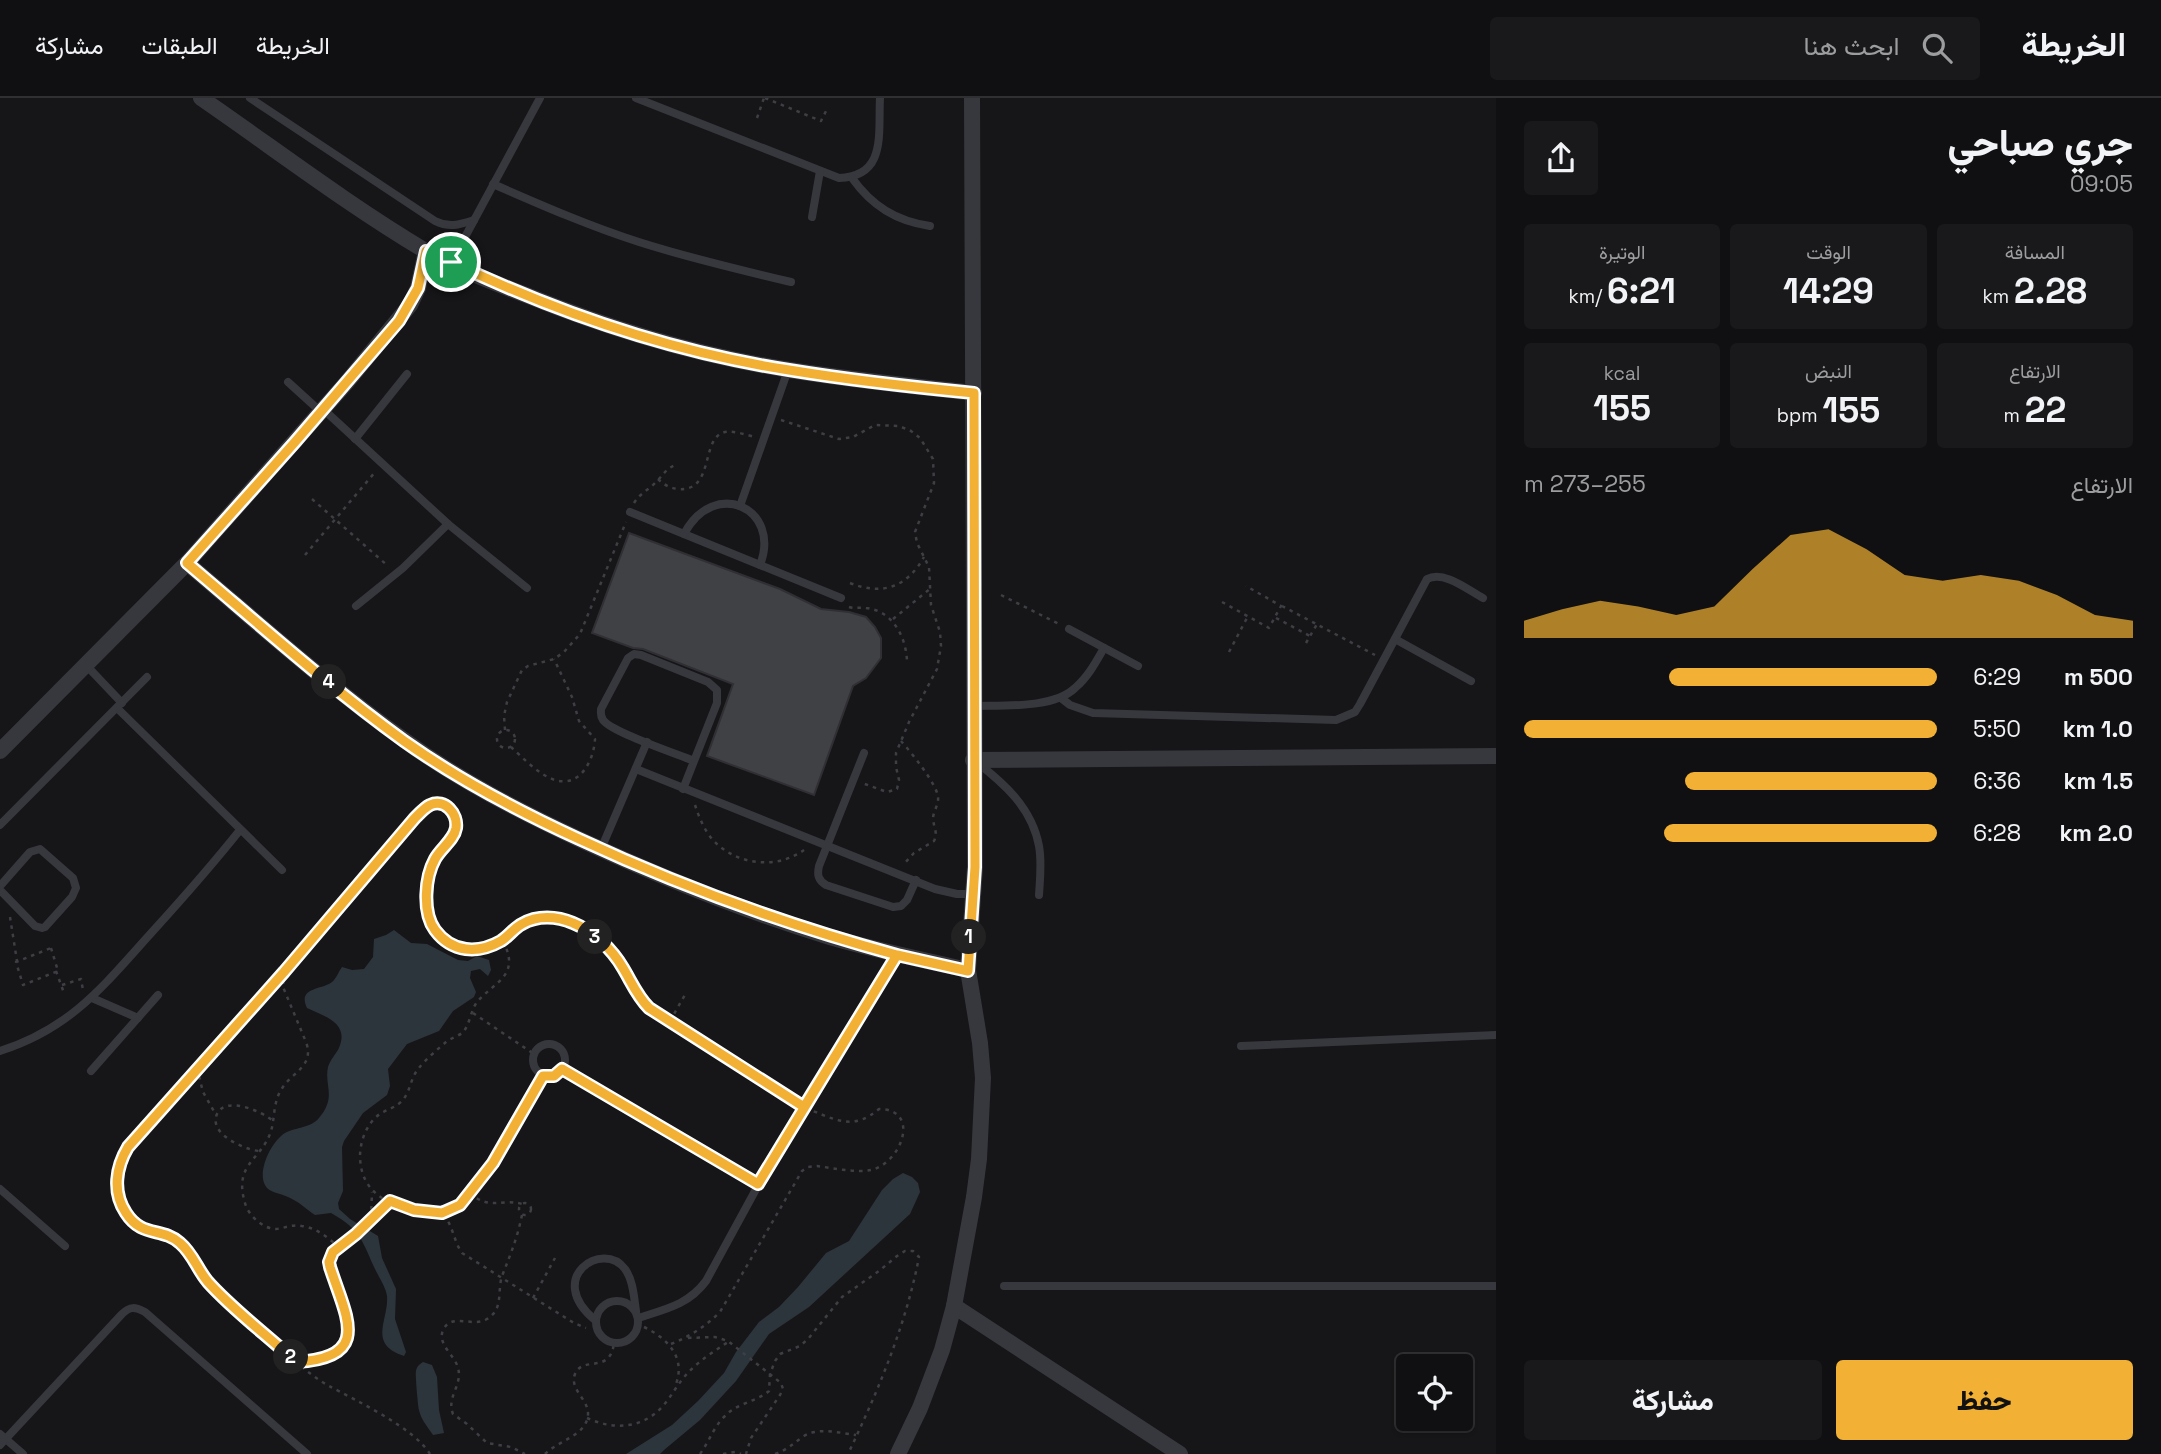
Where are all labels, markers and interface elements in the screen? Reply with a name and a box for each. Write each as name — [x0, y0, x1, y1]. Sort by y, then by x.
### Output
search box — [1490, 17, 1980, 80]
text: الخريطة — [2022, 24, 2126, 66]
text: ابحث هنا — [1804, 29, 1900, 63]
icon: search — [1918, 29, 1956, 67]
text: مشاركة — [35, 30, 103, 61]
text: الطبقات — [141, 30, 218, 61]
text: الخريطة — [256, 30, 330, 61]
text: جري صباحي — [1948, 119, 2133, 167]
button: share — [1524, 121, 1598, 195]
text: 09:05 — [2070, 169, 2133, 199]
pin — [421, 232, 481, 292]
text: الوتيرة — [1599, 240, 1645, 265]
text: الوقت — [1806, 240, 1851, 265]
text: المسافة — [2005, 240, 2065, 265]
icon: arrive — [432, 243, 470, 281]
text: 6:21 — [1607, 269, 1676, 313]
text: 14:29 — [1783, 269, 1874, 313]
text: 2.28 — [2014, 269, 2087, 313]
text: /km — [1569, 284, 1607, 309]
text: km — [1983, 284, 2014, 309]
text: النبض — [1805, 359, 1852, 384]
text: الارتفاع — [2009, 359, 2061, 384]
text: kcal — [1604, 361, 1641, 386]
text: 155 — [1593, 386, 1651, 430]
text: 155 — [1822, 388, 1880, 432]
text: 22 — [2025, 388, 2066, 432]
text: bpm — [1777, 403, 1822, 428]
text: m — [2003, 403, 2025, 428]
text: 255–273 m — [1524, 469, 1646, 499]
text: الارتفاع — [2071, 470, 2133, 500]
text: 6:29 — [1973, 662, 2021, 692]
text: 500 m — [2064, 662, 2133, 692]
pin: 4 — [312, 664, 346, 700]
text: 4 — [322, 669, 335, 694]
text: 5:50 — [1973, 714, 2021, 744]
text: 1.0 km — [2063, 714, 2133, 744]
text: 6:36 — [1973, 766, 2021, 796]
text: 1.5 km — [2063, 766, 2133, 796]
text: 6:28 — [1973, 818, 2021, 848]
text: 2.0 km — [2059, 818, 2133, 848]
pin: 3 — [578, 920, 612, 954]
pin: 1 — [951, 920, 986, 954]
text: 3 — [589, 924, 600, 949]
text: 1 — [964, 924, 973, 949]
pin: 2 — [274, 1340, 308, 1374]
text: 2 — [285, 1344, 296, 1369]
map controls — [1396, 1354, 1473, 1431]
button: locate — [1396, 1354, 1473, 1431]
button: مشاركة — [1524, 1360, 1822, 1440]
button: حفظ — [1836, 1360, 2133, 1440]

